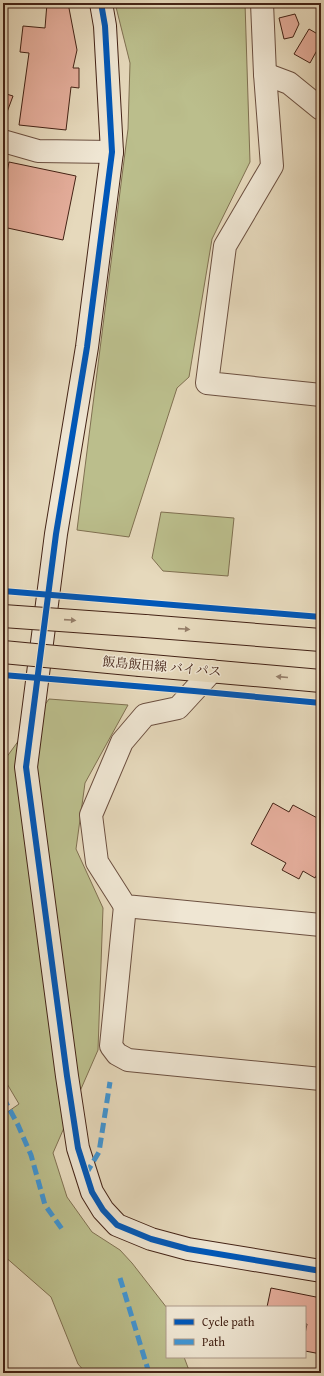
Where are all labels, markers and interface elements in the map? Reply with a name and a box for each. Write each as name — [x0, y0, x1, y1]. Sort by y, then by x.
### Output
one-way arrow — [64, 617, 76, 624]
one-way arrow — [178, 626, 190, 633]
street label: 飯島飯田線 バイパス — [102, 652, 222, 681]
one-way arrow — [276, 674, 288, 680]
legend — [166, 1306, 306, 1358]
text: Cycle path — [202, 1313, 255, 1330]
text: Path — [202, 1333, 225, 1350]

